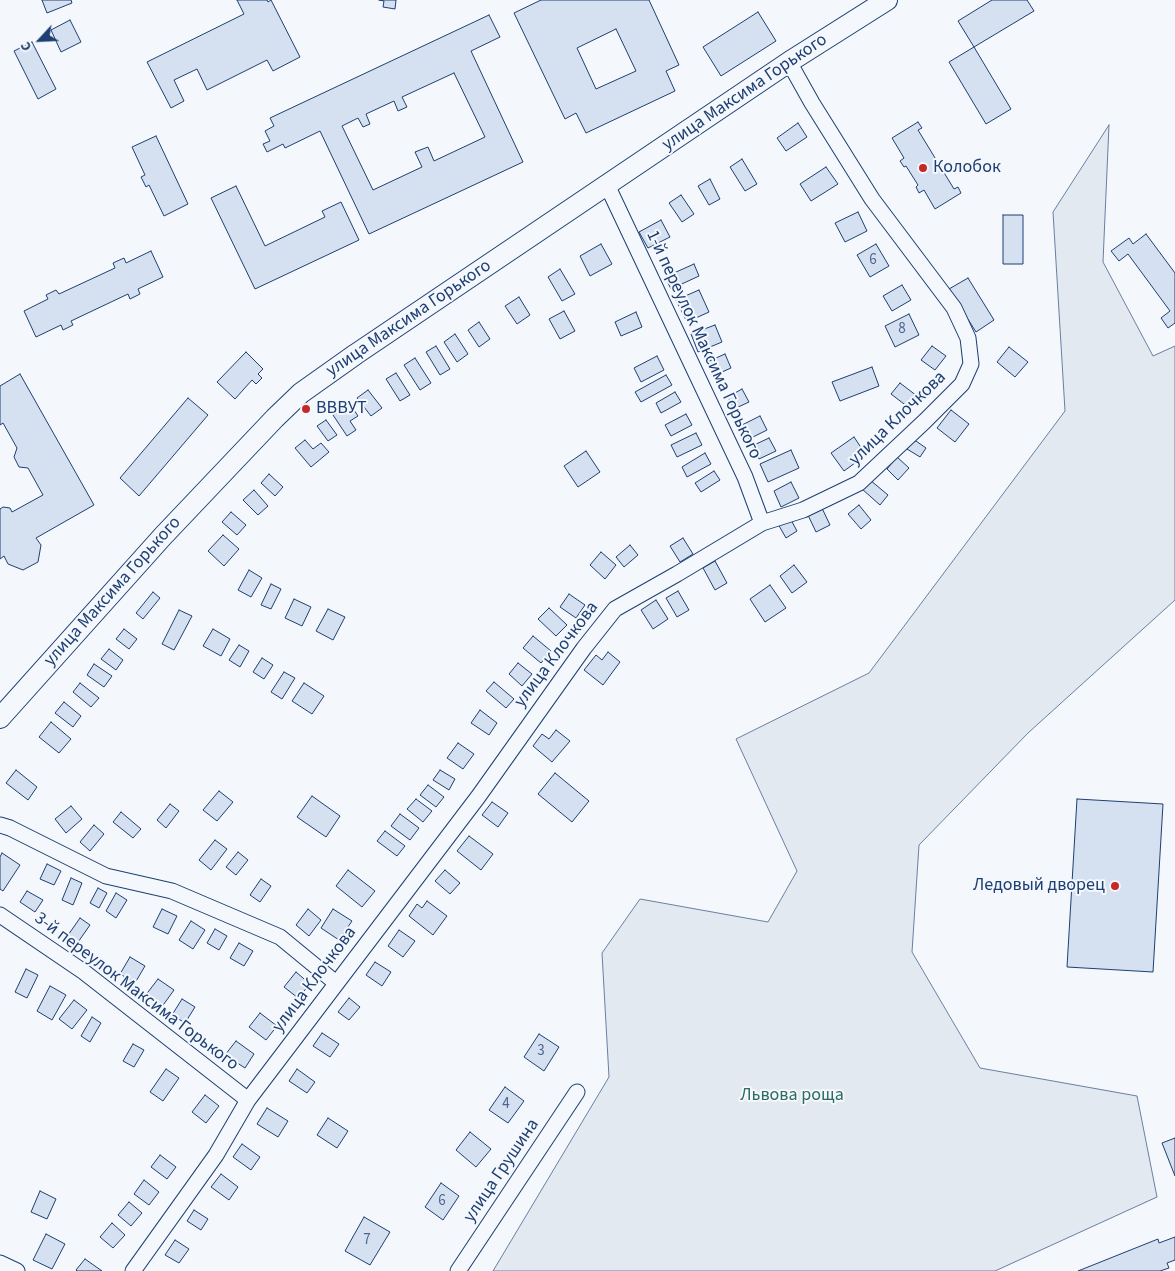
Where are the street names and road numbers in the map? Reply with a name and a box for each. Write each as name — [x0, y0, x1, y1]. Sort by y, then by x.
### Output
street label: улица Максима Горького — [658, 30, 832, 156]
street label: 1-й переулок Максима Горького — [640, 227, 766, 463]
street label: улица Максима Горького — [322, 256, 496, 382]
street label: улица Клочкова — [845, 367, 951, 471]
street label: улица Максима Горького — [40, 513, 186, 671]
street label: улица Клочкова — [510, 598, 604, 712]
street label: 3-й переулок Максима Горького — [30, 908, 242, 1076]
street label: улица Клочкова — [268, 923, 362, 1037]
street label: улица Грушина — [460, 1115, 544, 1227]

